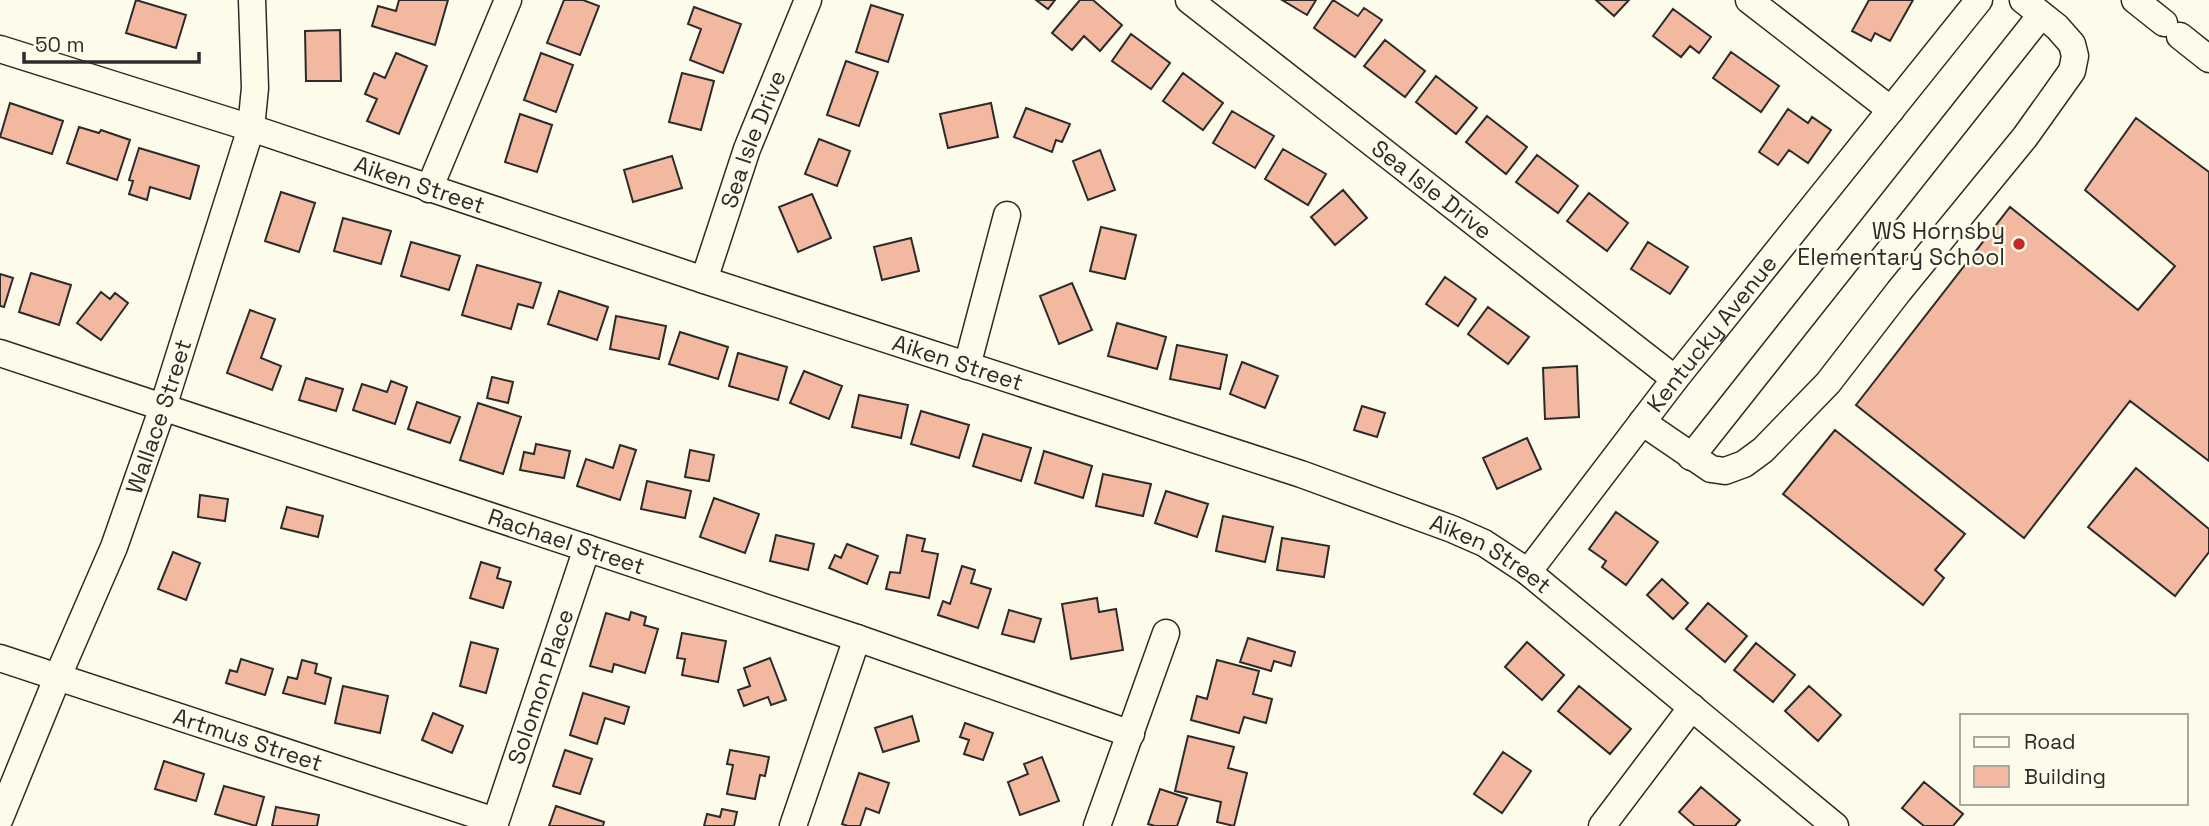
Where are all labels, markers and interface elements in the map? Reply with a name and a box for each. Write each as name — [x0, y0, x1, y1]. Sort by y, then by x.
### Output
scale bar — [24, 21, 200, 65]
text: 50 m — [35, 31, 85, 58]
street label: Sea Isle Drive — [714, 66, 793, 212]
street label: Sea Isle Drive — [1366, 133, 1498, 246]
street label: Aiken Street — [350, 149, 489, 220]
place label: WS Hornsby Elementary School — [1797, 216, 2005, 272]
marker: WS Hornsby Elementary School — [2011, 236, 2027, 252]
street label: Kentucky Avenue — [1640, 249, 1784, 418]
street label: Aiken Street — [889, 327, 1027, 398]
street label: Wallace Street — [119, 336, 198, 498]
street label: Rachael Street — [484, 501, 649, 581]
street label: Aiken Street — [1426, 507, 1558, 600]
street label: Solomon Place — [501, 605, 581, 768]
street label: Artmus Street — [169, 701, 327, 778]
legend — [1960, 714, 2188, 805]
text: Road — [2024, 728, 2076, 755]
text: Building — [2024, 763, 2106, 790]

